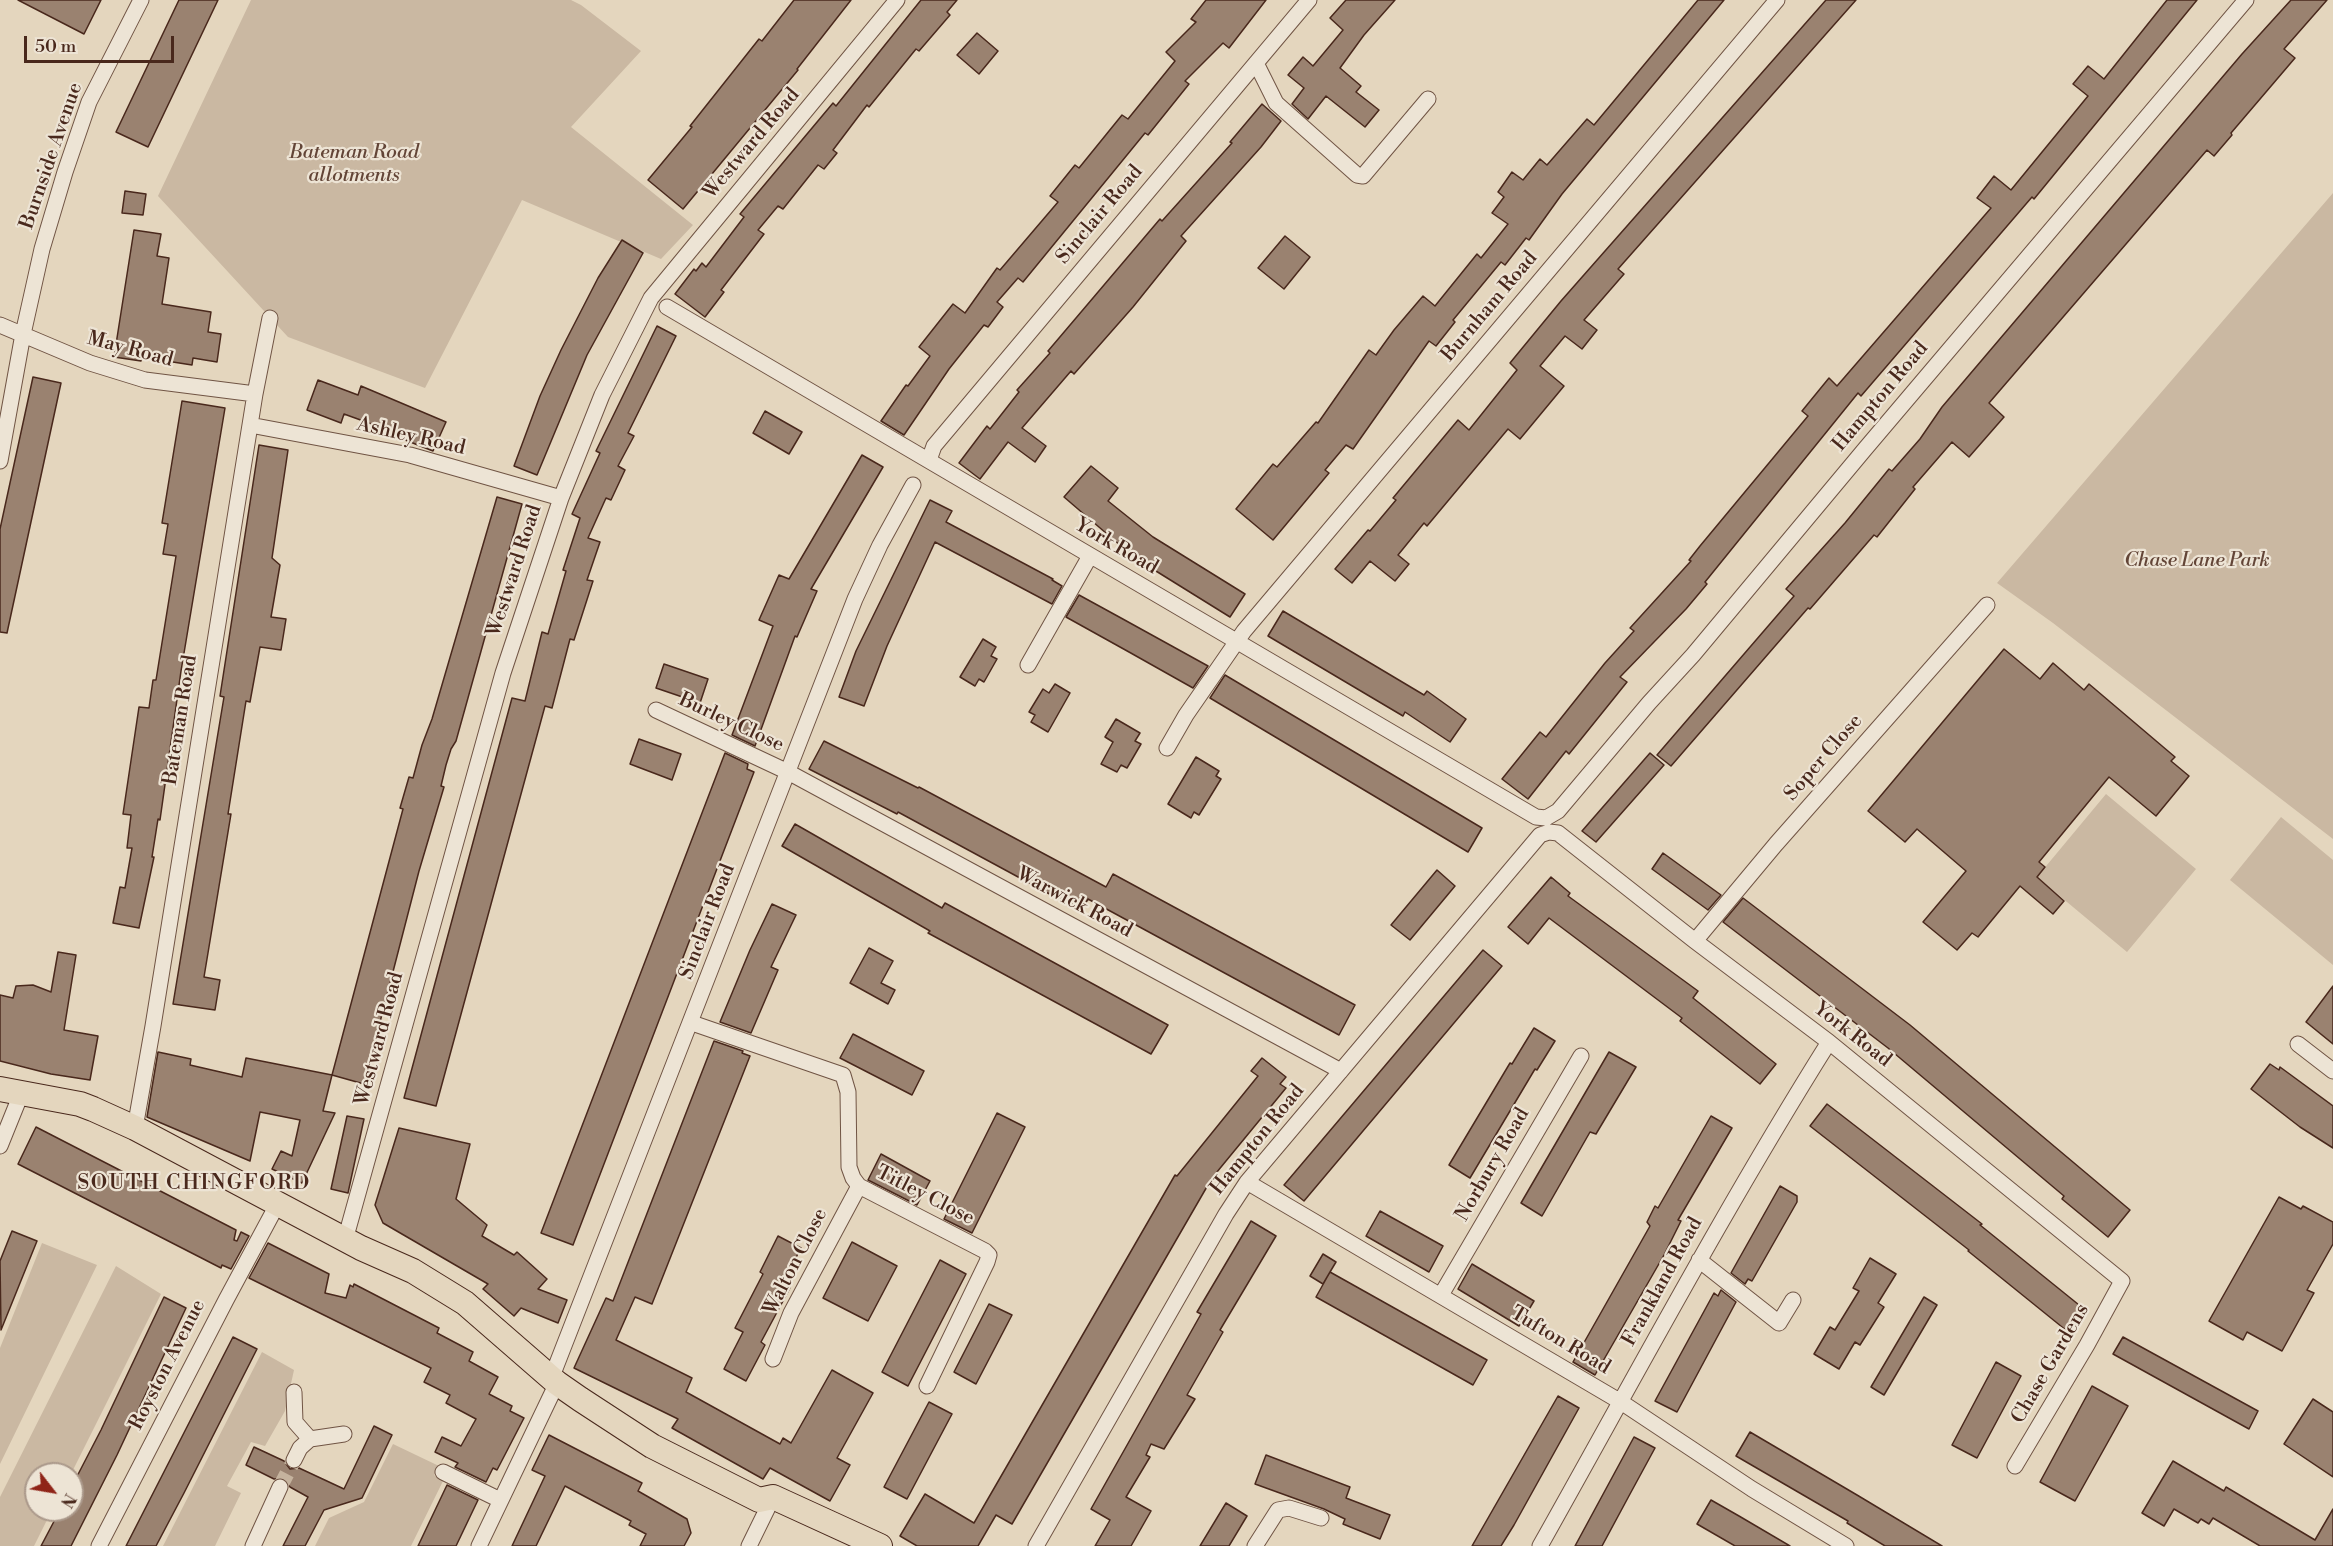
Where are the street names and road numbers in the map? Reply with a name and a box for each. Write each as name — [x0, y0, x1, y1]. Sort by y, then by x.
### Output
street label: Burnside Avenue — [16, 80, 88, 232]
street label: Westward Road — [699, 84, 805, 204]
street label: Sinclair Road — [1052, 161, 1148, 269]
street label: Burnham Road — [1437, 247, 1543, 367]
street label: May Road — [84, 327, 176, 373]
street label: Hampton Road — [1828, 337, 1934, 457]
street label: Ashley Road — [354, 413, 468, 461]
street label: Westward Road — [482, 502, 548, 640]
street label: York Road — [1070, 514, 1162, 580]
street label: Bateman Road — [159, 653, 203, 787]
street label: Burley Close — [675, 688, 787, 758]
street label: Soper Close — [1780, 710, 1868, 806]
street label: Sinclair Road — [675, 861, 741, 983]
street label: Warwick Road — [1012, 862, 1136, 944]
street label: Westward Road — [351, 970, 409, 1108]
street label: York Road — [1808, 997, 1896, 1073]
street label: Hampton Road — [1206, 1080, 1310, 1200]
street label: Norbury Road — [1451, 1104, 1535, 1226]
street label: Titley Close — [872, 1161, 978, 1231]
street label: Walton Close — [759, 1205, 833, 1319]
street label: Frankland Road — [1618, 1213, 1708, 1351]
street label: Royston Avenue — [125, 1296, 211, 1434]
street label: Chase Gardens — [2007, 1300, 2095, 1428]
street label: Tufton Road — [1506, 1302, 1614, 1380]

